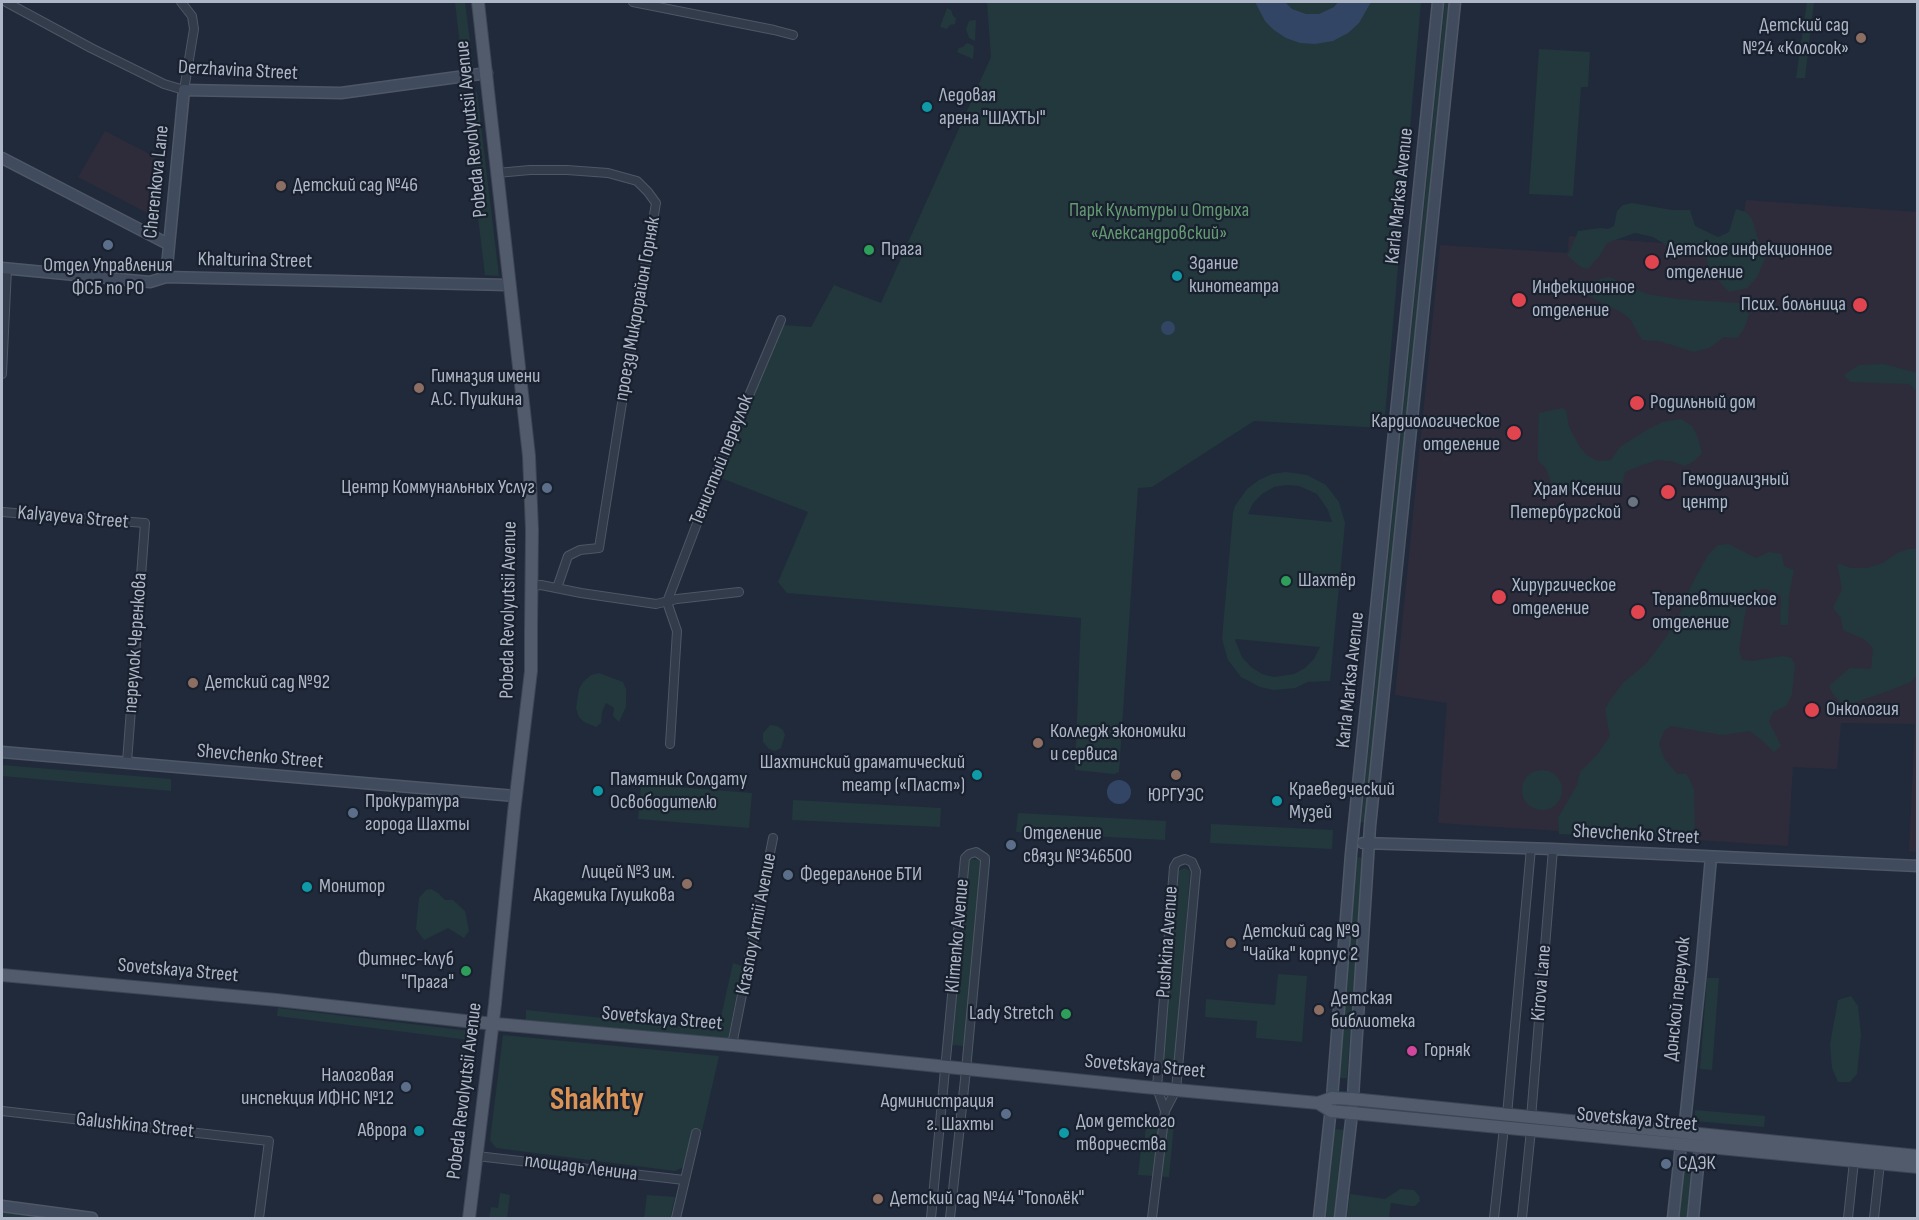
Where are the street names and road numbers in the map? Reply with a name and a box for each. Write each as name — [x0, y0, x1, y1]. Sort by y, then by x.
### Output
street label: Pobeda Revolyutsii Avenue — [451, 39, 493, 219]
street label: Derzhavina Street — [177, 56, 299, 86]
street label: Cherenkova Lane — [139, 124, 175, 240]
street label: Karla Marksa Avenue — [1381, 127, 1419, 265]
street label: проезд Микрорайон Горняк — [610, 215, 666, 403]
street label: Khalturina Street — [197, 248, 313, 274]
street label: Тенистый переулок — [685, 391, 759, 529]
street label: Kalyayeva Street — [17, 501, 129, 535]
street label: Pobeda Revolyutsii Avenue — [495, 521, 523, 699]
street label: переулок Черенкова — [119, 572, 153, 714]
street label: Karla Marksa Avenue — [1332, 611, 1370, 749]
street label: Shevchenko Street — [196, 740, 324, 774]
street label: Shevchenko Street — [1572, 820, 1700, 850]
street label: Krasnoy Armii Avenue — [731, 851, 783, 997]
street label: Klimenko Avenue — [941, 878, 975, 994]
street label: Pushkina Avenue — [1152, 885, 1184, 999]
street label: Донской переулок — [1660, 936, 1696, 1062]
street label: Kirova Lane — [1527, 944, 1557, 1022]
street label: Sovetskaya Street — [117, 954, 239, 988]
street label: Pobeda Revolyutsii Avenue — [442, 1001, 488, 1181]
street label: Sovetskaya Street — [601, 1002, 723, 1036]
street label: Sovetskaya Street — [1084, 1050, 1206, 1084]
street label: Sovetskaya Street — [1576, 1103, 1698, 1137]
street label: Galushkina Street — [75, 1108, 195, 1144]
street label: площадь Ленина — [523, 1149, 639, 1187]

